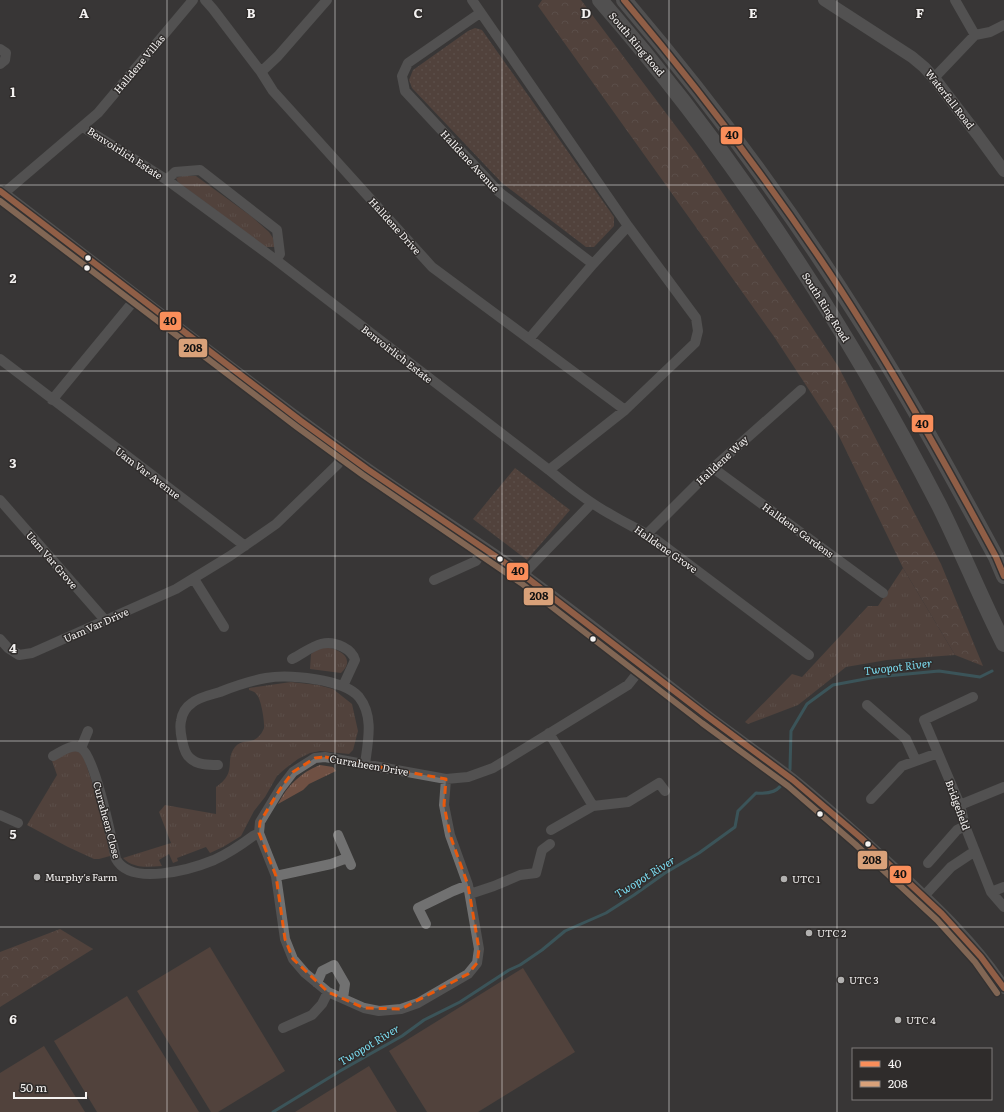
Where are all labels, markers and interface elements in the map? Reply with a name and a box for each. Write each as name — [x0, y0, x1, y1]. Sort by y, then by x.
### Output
text: A — [79, 3, 89, 22]
text: B — [247, 3, 256, 22]
text: C — [413, 3, 423, 22]
text: D — [581, 3, 591, 22]
text: E — [749, 3, 758, 22]
text: F — [916, 3, 924, 22]
street label: South Ring Road — [606, 8, 669, 79]
street label: Halldene Villas — [110, 31, 168, 96]
street label: Waterfall Road — [922, 66, 978, 132]
text: 1 — [10, 82, 16, 101]
street label: Benvoirlich Estate — [85, 123, 166, 182]
street label: Halldene Avenue — [437, 126, 503, 195]
line badge: 40 — [720, 126, 743, 145]
text: 40 — [725, 126, 739, 142]
street label: Halldene Drive — [366, 194, 425, 257]
unlabelled marker — [83, 253, 93, 263]
unlabelled marker — [82, 263, 92, 273]
text: 2 — [10, 268, 17, 287]
street label: South Ring Road — [799, 269, 854, 344]
line badge: 40 — [159, 311, 182, 331]
text: 40 — [163, 312, 177, 328]
street label: Benvoirlich Estate — [359, 321, 436, 386]
line badge: 208 — [178, 338, 208, 358]
text: 208 — [183, 339, 203, 355]
line badge: 40 — [911, 414, 934, 433]
text: 40 — [915, 415, 929, 431]
street label: Halldene Way — [692, 431, 751, 488]
street label: Uam Var Avenue — [112, 443, 184, 502]
text: 3 — [9, 453, 17, 472]
street label: Halldene Gardens — [760, 499, 837, 561]
street label: Halldene Grove — [632, 521, 701, 576]
street label: Uam Var Grove — [23, 528, 82, 592]
unlabelled marker — [495, 554, 505, 564]
line badge: 40 — [506, 562, 529, 581]
text: 40 — [511, 562, 525, 578]
line badge: 208 — [523, 587, 554, 606]
text: 208 — [529, 587, 549, 603]
street label: Uam Var Drive — [61, 604, 131, 646]
unlabelled marker — [588, 634, 598, 644]
text: 4 — [9, 638, 17, 657]
water label: Twopot River — [863, 654, 933, 678]
street label: Curraheen Drive — [329, 750, 410, 779]
street label: Bridgefield — [942, 778, 974, 832]
street label: Curraheen Close — [90, 780, 125, 860]
unlabelled marker — [815, 809, 825, 819]
text: 5 — [9, 824, 17, 843]
unlabelled marker — [863, 839, 873, 849]
line badge: 208 — [857, 850, 888, 870]
water label: Twopot River — [611, 851, 678, 901]
text: 208 — [862, 851, 882, 867]
line badge: 40 — [889, 865, 912, 884]
text: 40 — [893, 865, 907, 881]
place label: Murphy's Farm — [45, 869, 118, 884]
place label: UTC 1 — [792, 871, 820, 886]
marker: Murphy's Farm — [32, 872, 42, 882]
marker: UTC 1 — [779, 874, 789, 884]
place label: UTC 2 — [817, 925, 846, 940]
marker: UTC 2 — [804, 928, 814, 938]
place label: UTC 3 — [849, 972, 879, 987]
marker: UTC 3 — [836, 975, 846, 985]
text: 6 — [9, 1009, 17, 1028]
place label: UTC 4 — [906, 1012, 936, 1027]
marker: UTC 4 — [893, 1015, 903, 1025]
water label: Twopot River — [335, 1020, 402, 1069]
legend — [852, 1048, 992, 1100]
text: 40 — [888, 1054, 902, 1072]
scale bar — [14, 1074, 86, 1100]
text: 208 — [888, 1074, 908, 1092]
text: 50 m — [20, 1078, 47, 1096]

